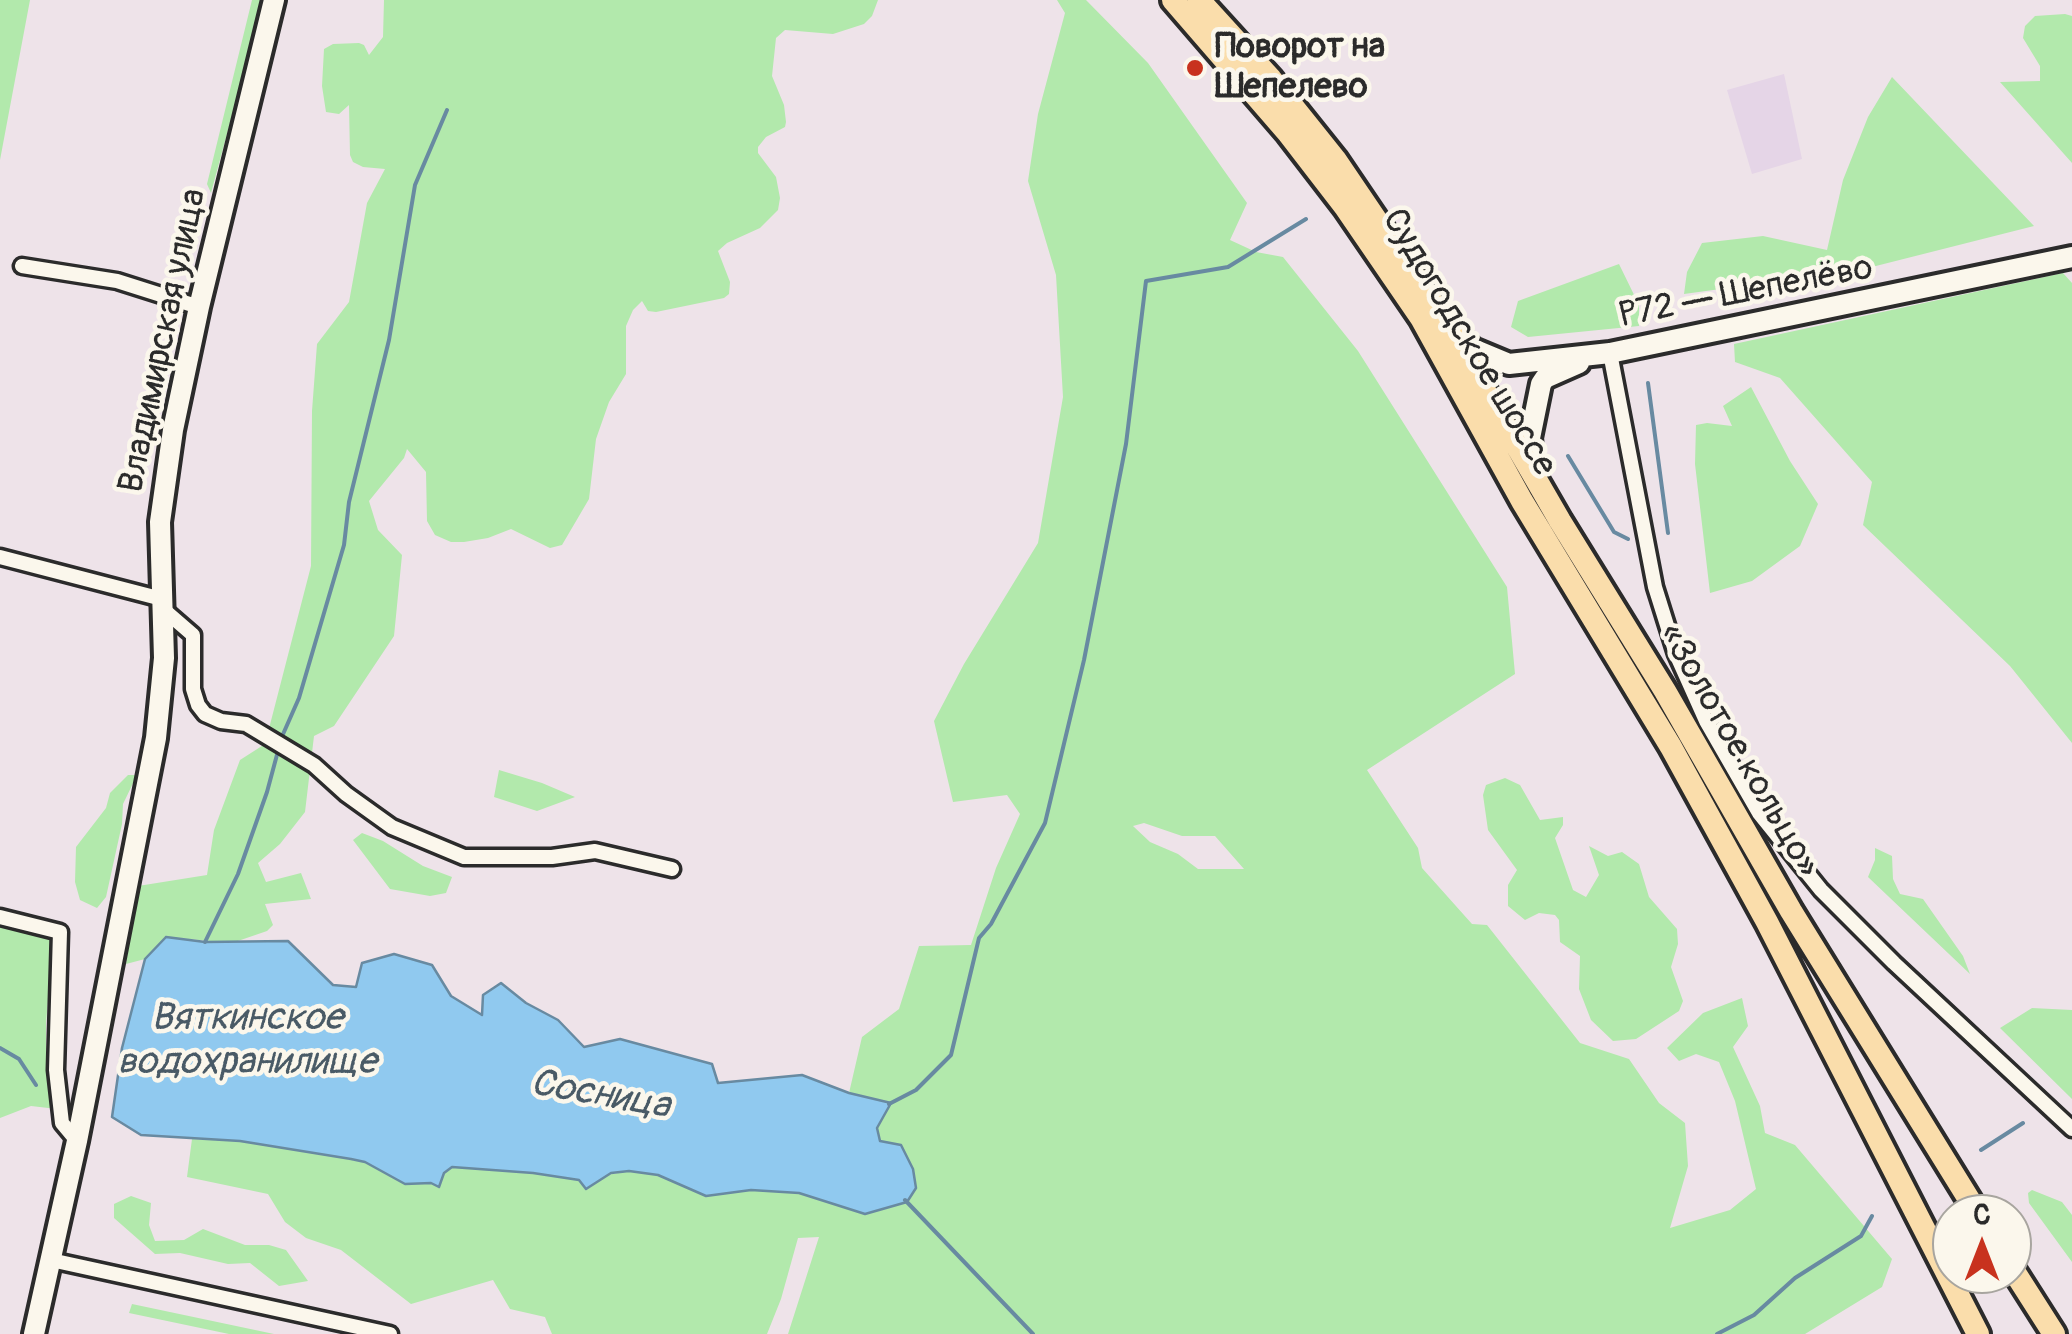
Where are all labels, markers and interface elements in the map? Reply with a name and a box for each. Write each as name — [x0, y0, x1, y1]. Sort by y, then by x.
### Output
place label: Поворот на Шепелево — [1215, 27, 1385, 109]
marker: Поворот на Шепелево — [1184, 57, 1206, 79]
street label: Владимирская улица — [111, 185, 217, 497]
street label: Судогодское шоссе — [1372, 202, 1564, 484]
street label: Р72 — Шепелёво — [1616, 248, 1876, 338]
street label: «Золотое кольцо» — [1648, 617, 1828, 885]
water label: Вяткинское водохранилище — [117, 996, 377, 1086]
water label: Сосница — [527, 1061, 673, 1131]
north arrow — [1932, 1194, 2032, 1294]
text: С — [1973, 1198, 1991, 1233]

